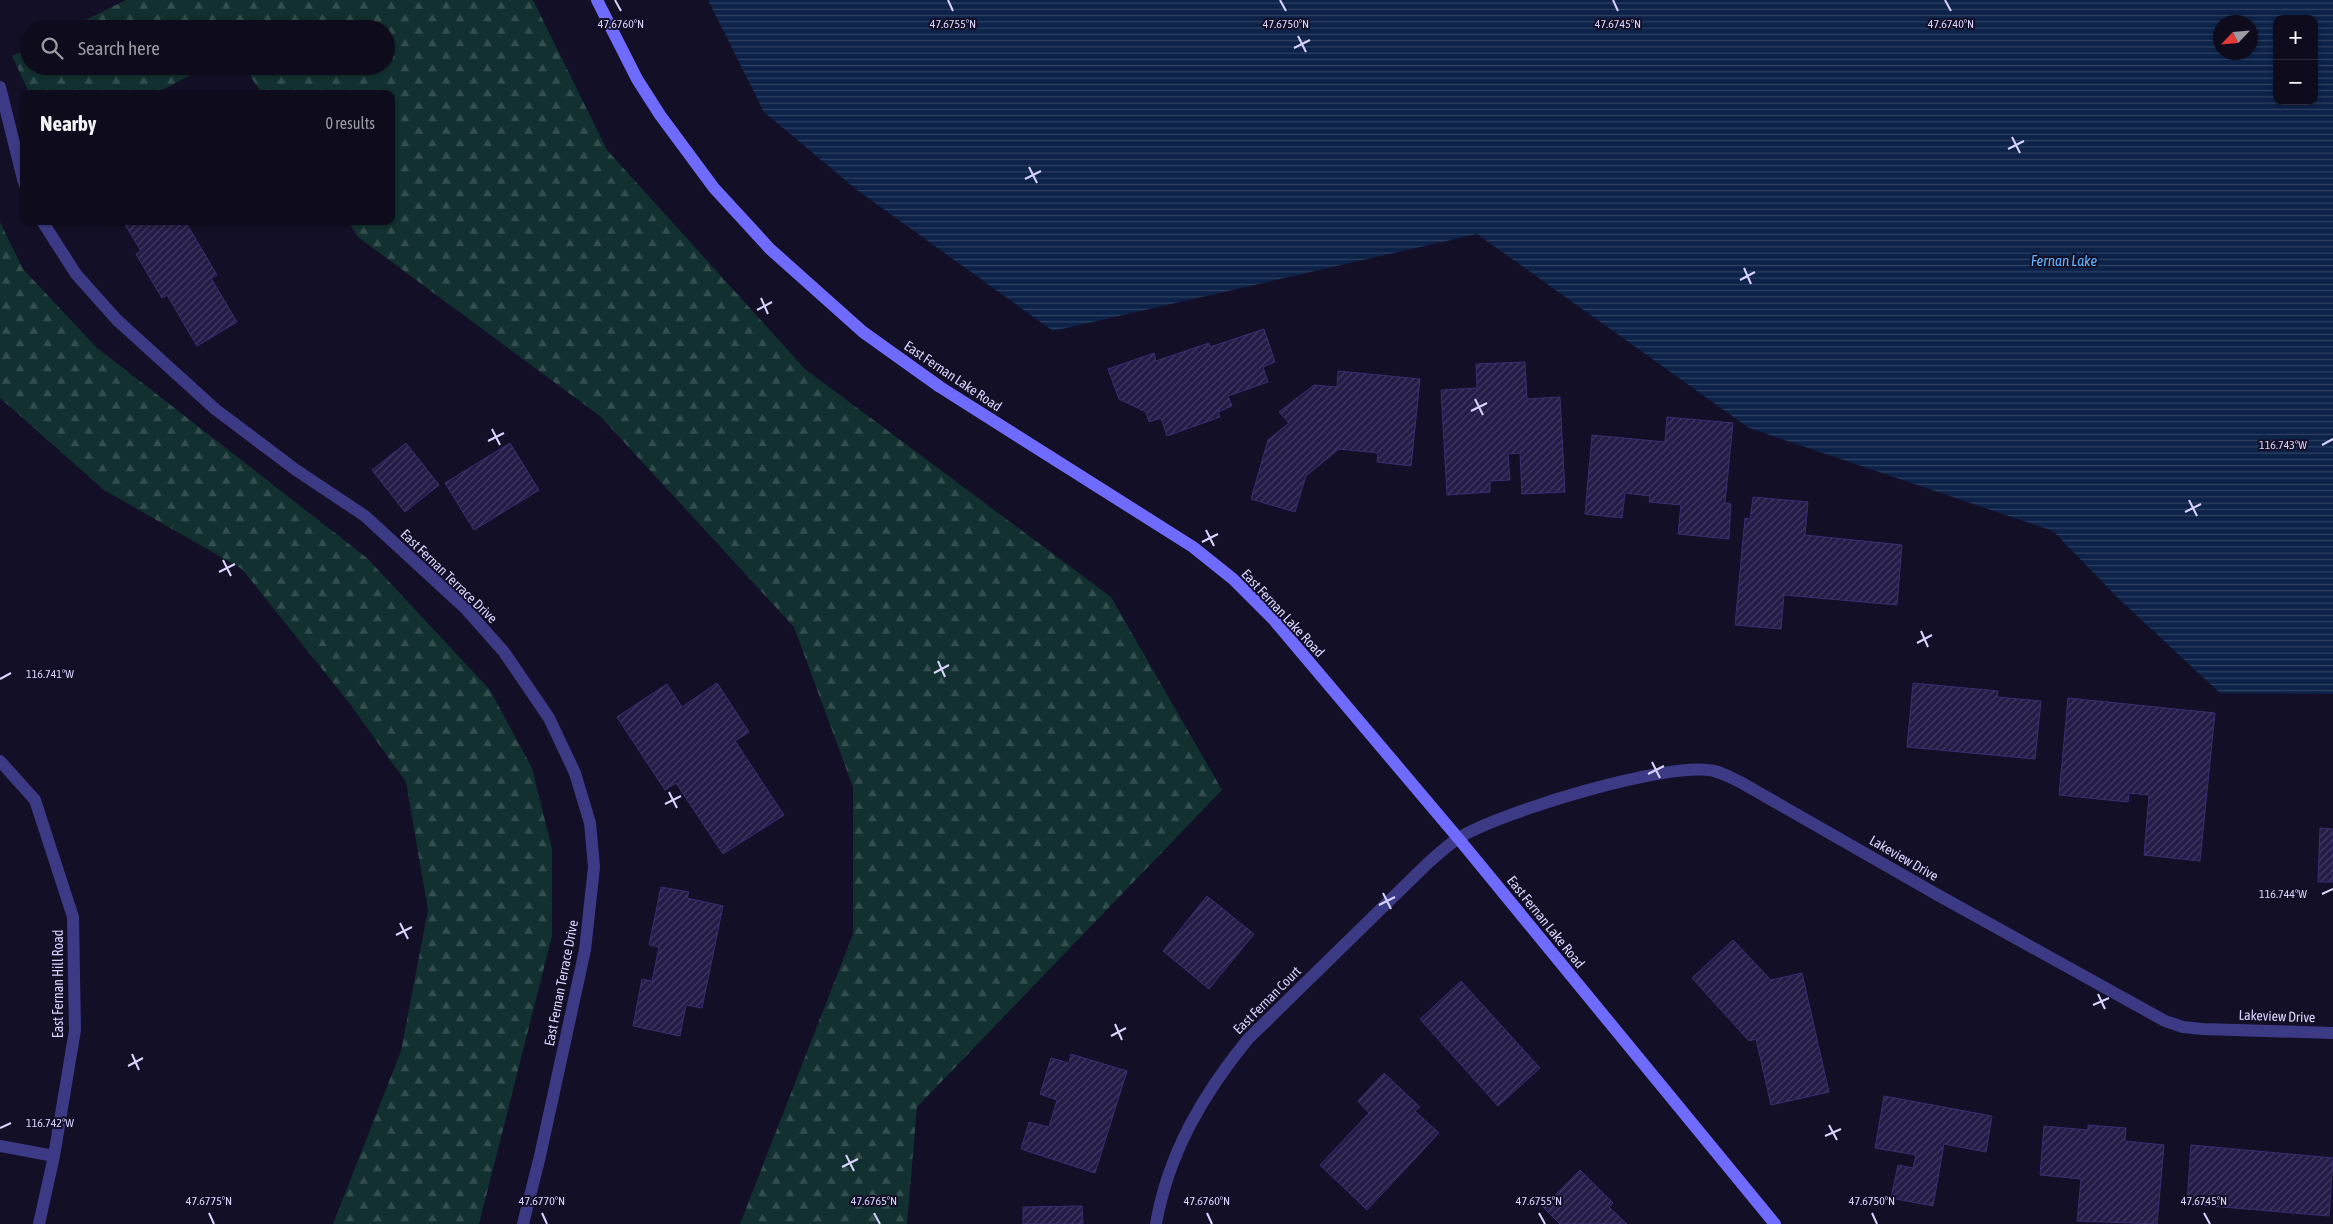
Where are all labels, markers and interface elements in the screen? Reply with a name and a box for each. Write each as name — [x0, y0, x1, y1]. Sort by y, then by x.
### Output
north arrow — [2213, 15, 2258, 60]
map controls — [2273, 15, 2318, 105]
button: + — [2273, 15, 2318, 60]
text: 47.6760°N — [598, 17, 644, 31]
text: 47.6755°N — [930, 17, 976, 31]
text: 47.6750°N — [1263, 17, 1309, 31]
text: 47.6745°N — [1595, 17, 1641, 31]
text: 47.6740°N — [1928, 17, 1974, 31]
search box — [20, 20, 395, 75]
icon: search — [38, 34, 66, 62]
text: Search here — [78, 37, 160, 59]
button: − — [2273, 60, 2318, 105]
text: Nearby — [40, 111, 96, 135]
text: 0 results — [325, 114, 375, 132]
water label: Fernan Lake — [2031, 252, 2097, 269]
street label: East Fernan Lake Road — [901, 337, 1005, 415]
text: 116.743°W — [2259, 438, 2307, 452]
street label: East Fernan Terrace Drive — [397, 526, 501, 626]
street label: East Fernan Lake Road — [1238, 566, 1328, 660]
text: 116.741°W — [26, 667, 74, 681]
street label: Lakeview Drive — [1867, 832, 1941, 884]
street label: East Fernan Lake Road — [1504, 873, 1588, 971]
text: 116.744°W — [2259, 887, 2307, 901]
street label: East Fernan Terrace Drive — [541, 919, 581, 1047]
street label: East Fernan Hill Road — [50, 930, 66, 1038]
street label: East Fernan Court — [1230, 963, 1304, 1037]
street label: Lakeview Drive — [2238, 1007, 2316, 1025]
text: 116.742°W — [26, 1116, 74, 1130]
text: 47.6775°N — [186, 1194, 232, 1208]
text: 47.6770°N — [519, 1194, 565, 1208]
text: 47.6765°N — [851, 1194, 897, 1208]
text: 47.6760°N — [1184, 1194, 1230, 1208]
text: 47.6755°N — [1516, 1194, 1562, 1208]
text: 47.6750°N — [1849, 1194, 1895, 1208]
text: 47.6745°N — [2181, 1194, 2227, 1208]

